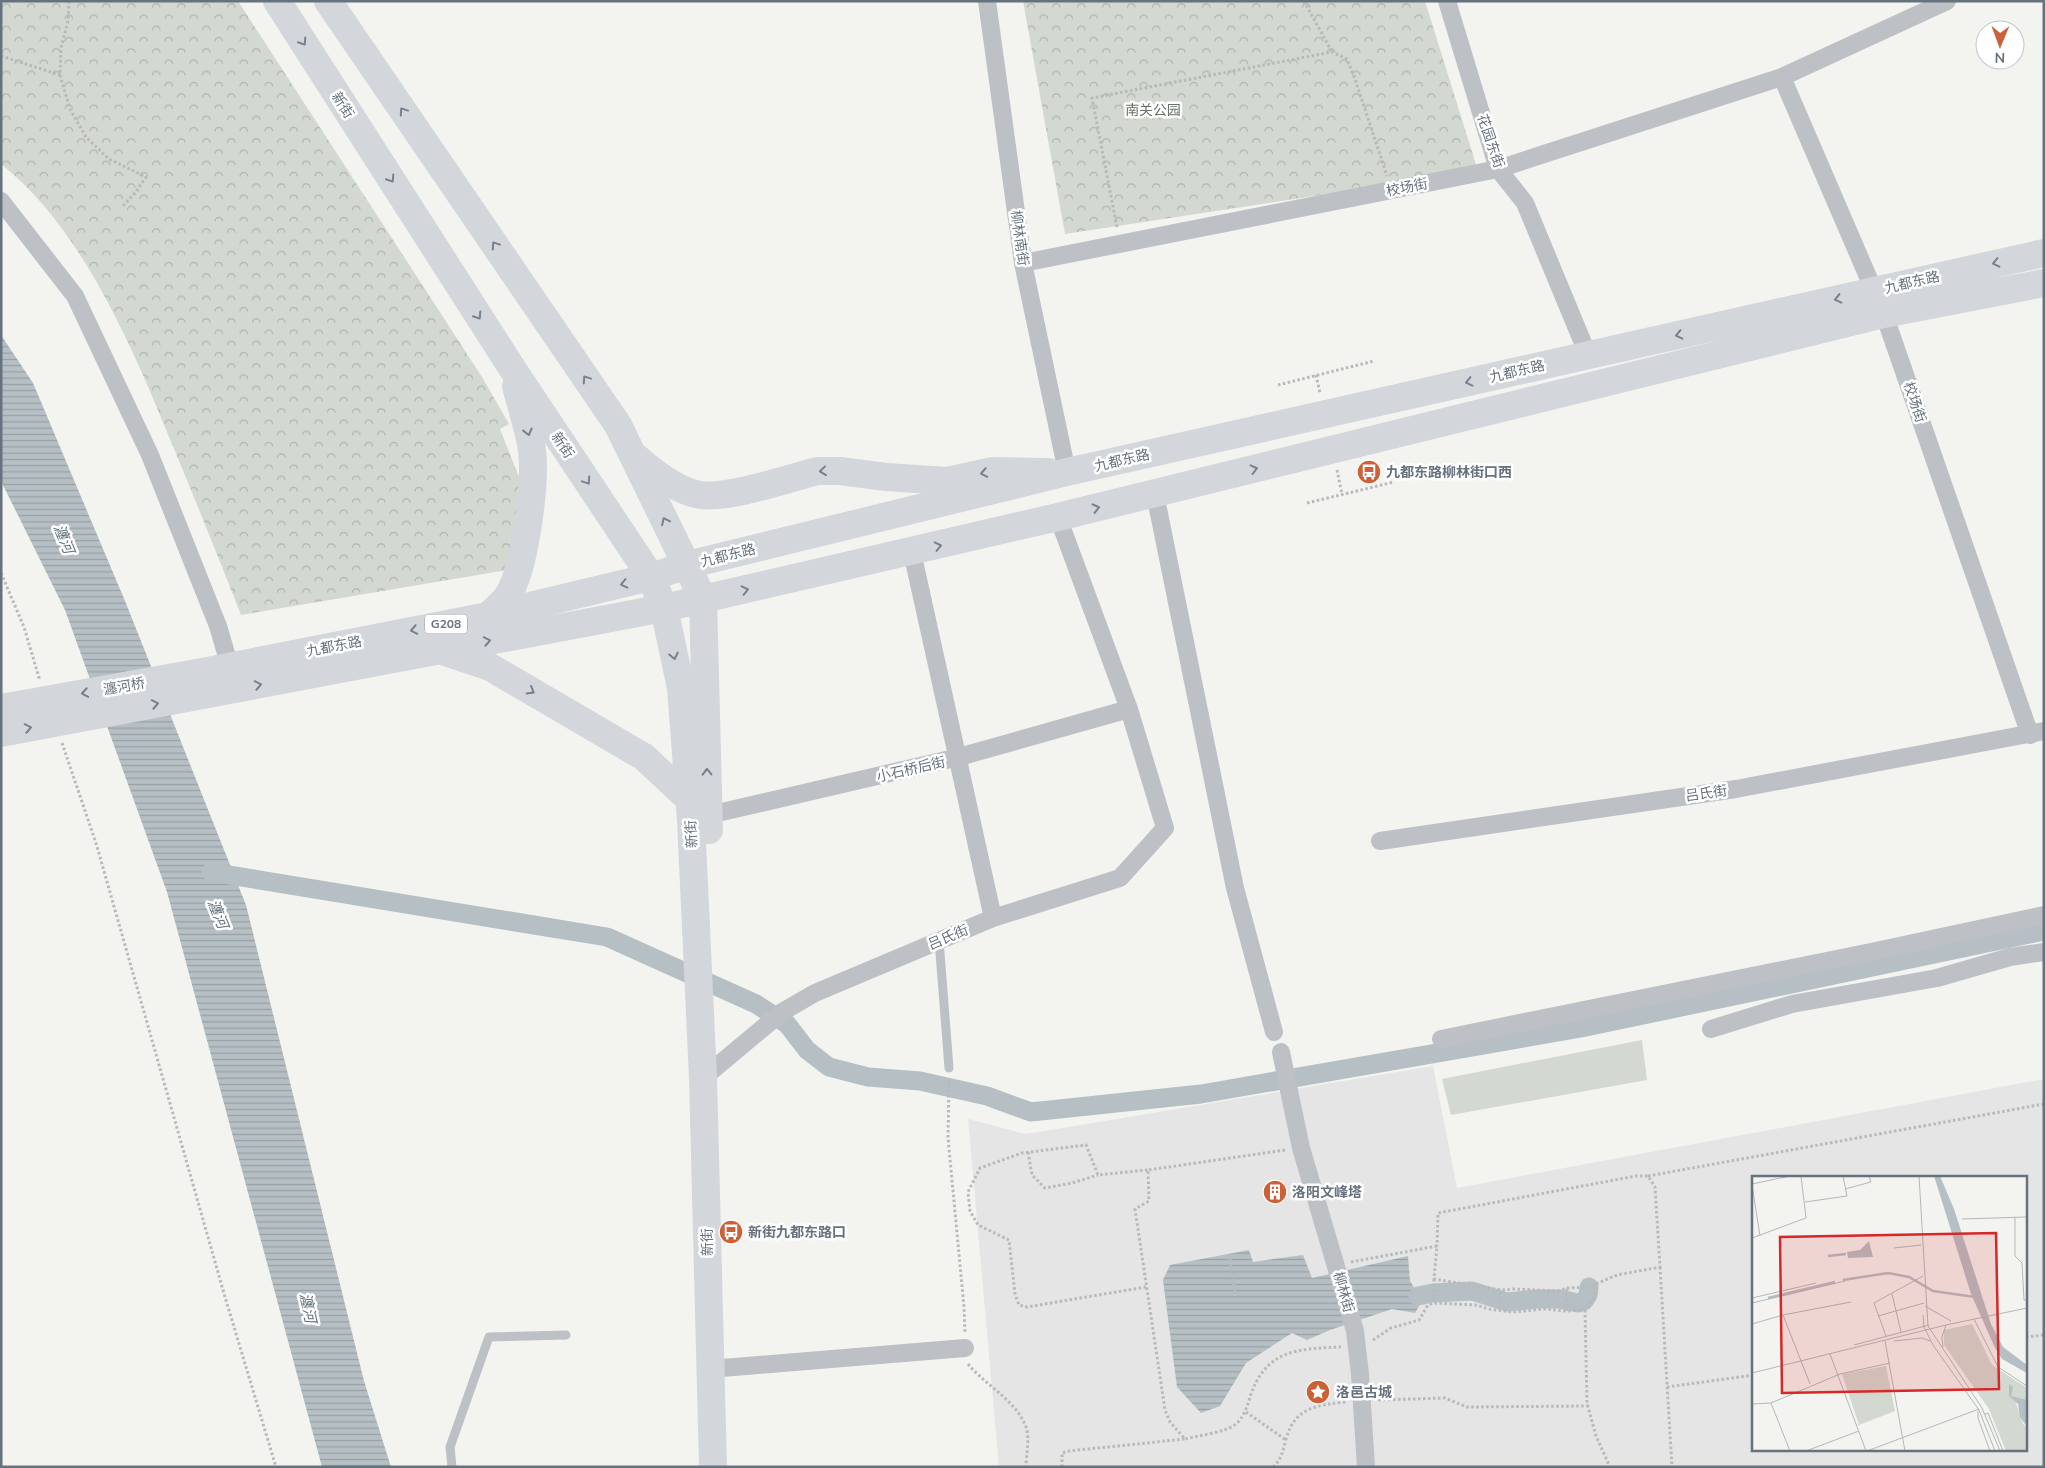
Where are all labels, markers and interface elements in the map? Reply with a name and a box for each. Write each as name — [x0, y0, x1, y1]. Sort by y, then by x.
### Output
north arrow — [1975, 20, 2025, 70]
one-way arrow — [297, 37, 306, 46]
text: N — [1994, 49, 2005, 67]
street label: 新街 — [328, 88, 358, 122]
park label: 南关公园 — [1125, 101, 1181, 119]
one-way arrow — [400, 107, 409, 117]
street label: 花园东街 — [1473, 112, 1509, 170]
one-way arrow — [384, 174, 394, 183]
street label: 校场街 — [1385, 174, 1429, 200]
street label: 柳林南街 — [1007, 209, 1033, 267]
one-way arrow — [492, 241, 501, 251]
one-way arrow — [1992, 257, 2001, 268]
street label: 九都东路 — [1883, 267, 1941, 297]
one-way arrow — [1833, 293, 1842, 304]
one-way arrow — [472, 311, 482, 320]
one-way arrow — [1675, 329, 1684, 339]
street label: 九都东路 — [1488, 356, 1546, 386]
one-way arrow — [583, 375, 593, 384]
one-way arrow — [1465, 376, 1474, 387]
street label: 校场街 — [1900, 379, 1930, 425]
one-way arrow — [522, 428, 533, 437]
street label: 新街 — [548, 428, 578, 462]
street label: 九都东路 — [1093, 445, 1151, 475]
bus stop icon: 九都东路柳林街口西 — [1356, 459, 1382, 485]
place label: 九都东路柳林街口西 — [1386, 463, 1512, 481]
one-way arrow — [1249, 464, 1258, 475]
one-way arrow — [818, 465, 826, 476]
one-way arrow — [979, 468, 988, 478]
one-way arrow — [581, 475, 590, 485]
one-way arrow — [1091, 503, 1100, 514]
one-way arrow — [661, 517, 672, 526]
water label: 瀍河 — [50, 521, 80, 559]
street label: 九都东路 — [699, 539, 757, 571]
one-way arrow — [933, 541, 942, 552]
one-way arrow — [619, 578, 628, 589]
one-way arrow — [741, 585, 750, 595]
road number: G208 — [425, 614, 467, 634]
one-way arrow — [409, 625, 418, 635]
street label: 九都东路 — [305, 632, 363, 660]
one-way arrow — [482, 637, 491, 647]
one-way arrow — [668, 651, 679, 660]
street label: 瀍河桥 — [102, 673, 146, 699]
one-way arrow — [254, 680, 263, 690]
one-way arrow — [526, 685, 535, 695]
one-way arrow — [81, 687, 90, 697]
one-way arrow — [151, 699, 159, 710]
one-way arrow — [24, 723, 33, 733]
street label: 小石桥后街 — [875, 752, 947, 786]
one-way arrow — [702, 768, 713, 776]
street label: 吕氏街 — [1684, 781, 1728, 805]
street label: 新街 — [681, 820, 701, 848]
water label: 瀍河 — [204, 896, 234, 934]
street label: 吕氏街 — [925, 921, 971, 953]
inset map — [1752, 1176, 2028, 1450]
building icon: 洛阳文峰塔 — [1262, 1179, 1288, 1205]
place label: 洛阳文峰塔 — [1292, 1183, 1362, 1201]
bus stop icon: 新街九都东路口 — [718, 1219, 744, 1245]
place label: 新街九都东路口 — [748, 1223, 846, 1241]
street label: 新街 — [698, 1228, 716, 1256]
street label: 柳林街 — [1330, 1269, 1358, 1315]
water label: 瀍河 — [296, 1291, 322, 1327]
place icon: 洛邑古城 — [1305, 1379, 1331, 1405]
place label: 洛邑古城 — [1336, 1383, 1392, 1401]

